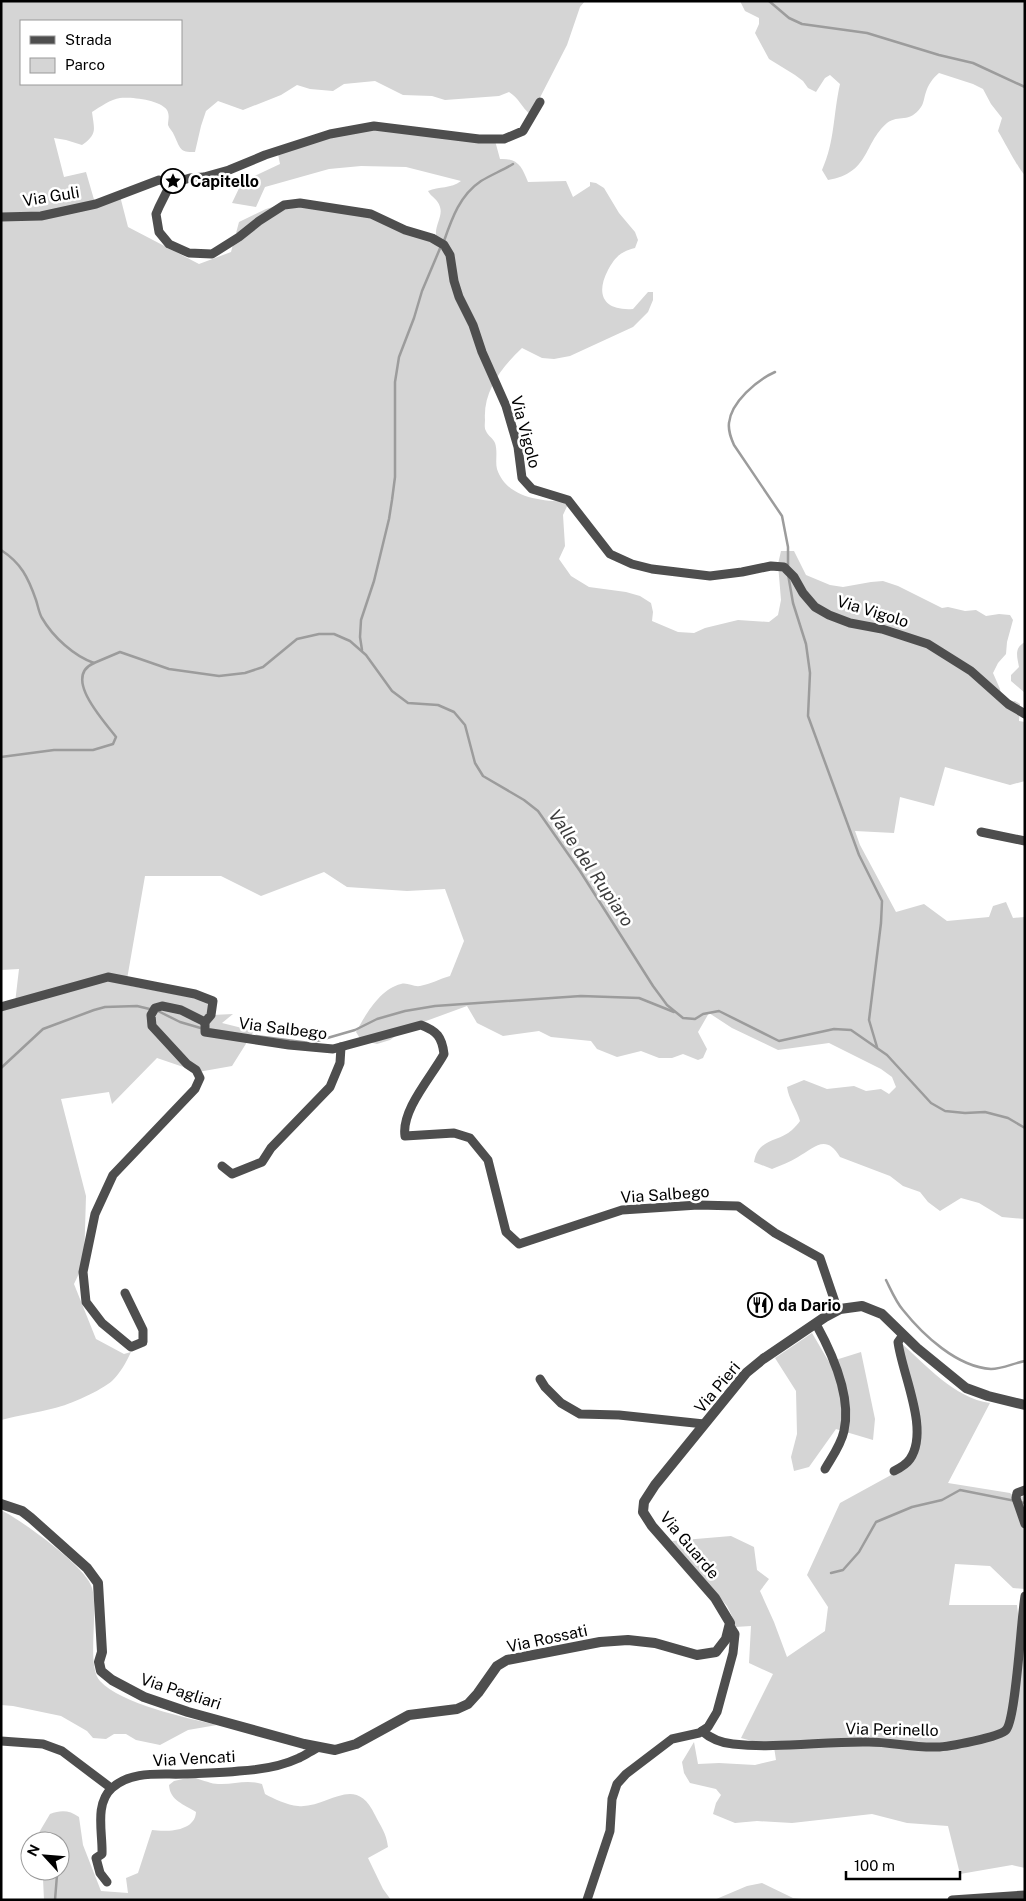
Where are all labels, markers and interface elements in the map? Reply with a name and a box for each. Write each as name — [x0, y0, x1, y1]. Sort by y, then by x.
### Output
legend — [20, 20, 182, 85]
text: Strada — [65, 31, 112, 48]
text: Parco — [65, 56, 105, 73]
place icon: Capitello — [160, 168, 186, 194]
place label: Capitello — [190, 172, 259, 191]
street label: Via Guli — [21, 183, 81, 210]
street label: Via Vigolo — [507, 394, 544, 470]
street label: Via Vigolo — [835, 592, 911, 631]
water label: Valle del Rupiaro — [545, 805, 638, 930]
street label: Via Salbego — [238, 1014, 328, 1043]
street label: Via Salbego — [620, 1182, 710, 1207]
restaurant icon: da Dario — [747, 1292, 773, 1318]
place label: da Dario — [778, 1296, 841, 1315]
street label: Via Pieri — [691, 1358, 744, 1417]
street label: Via Guarde — [656, 1508, 723, 1583]
street label: Via Rossati — [505, 1621, 589, 1656]
street label: Via Pagliari — [138, 1669, 224, 1714]
street label: Via Perinello — [845, 1719, 939, 1740]
street label: Via Vencati — [152, 1747, 236, 1770]
north arrow — [20, 1831, 70, 1881]
text: N — [24, 1842, 43, 1859]
scale bar — [846, 1848, 960, 1880]
text: 100 m — [854, 1857, 895, 1874]

